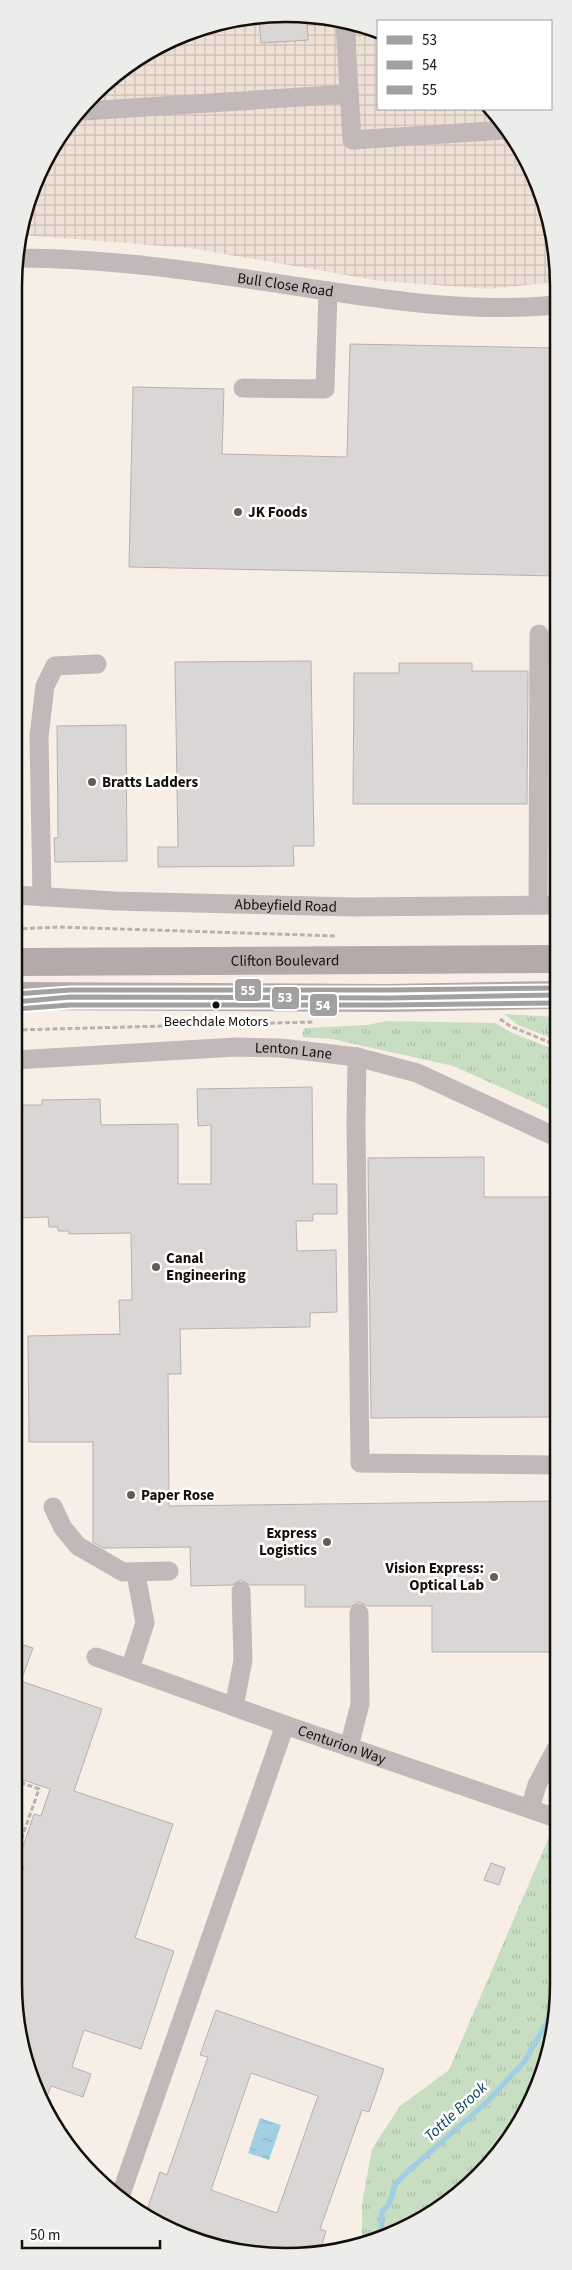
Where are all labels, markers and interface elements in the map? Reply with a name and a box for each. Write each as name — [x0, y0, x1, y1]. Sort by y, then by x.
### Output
legend — [377, 20, 552, 110]
text: 53 — [422, 30, 437, 51]
text: 54 — [422, 55, 437, 76]
text: 55 — [422, 80, 437, 101]
street label: Bull Close Road — [236, 268, 335, 303]
place label: JK Foods — [248, 502, 308, 523]
marker: JK Foods — [232, 506, 244, 518]
place label: Bratts Ladders — [102, 772, 198, 793]
marker: Bratts Ladders — [86, 776, 98, 788]
street label: Abbeyfield Road — [234, 894, 337, 918]
street label: Clifton Boulevard — [231, 950, 339, 972]
line badge: 55 — [234, 978, 262, 1002]
text: 55 — [241, 981, 255, 1001]
line badge: 53 — [271, 986, 300, 1010]
text: 53 — [278, 988, 292, 1008]
line badge: 54 — [309, 993, 338, 1017]
text: 54 — [316, 996, 331, 1016]
marker: Beechdale Motors — [211, 1000, 221, 1010]
place label: Beechdale Motors — [164, 1012, 268, 1032]
street label: Lenton Lane — [255, 1037, 333, 1065]
place label: Canal Engineering — [166, 1248, 246, 1286]
marker: Canal Engineering — [150, 1261, 162, 1273]
place label: Paper Rose — [141, 1485, 215, 1506]
marker: Paper Rose — [125, 1489, 137, 1501]
place label: Express Logistics — [259, 1523, 317, 1561]
marker: Express Logistics — [321, 1536, 333, 1548]
place label: Vision Express: Optical Lab — [385, 1558, 484, 1596]
marker: Vision Express: Optical Lab — [488, 1571, 500, 1583]
street label: Centurion Way — [295, 1720, 389, 1770]
water label: Tottle Brook — [419, 2077, 492, 2147]
scale bar — [22, 2218, 160, 2250]
text: 50 m — [30, 2225, 60, 2246]

